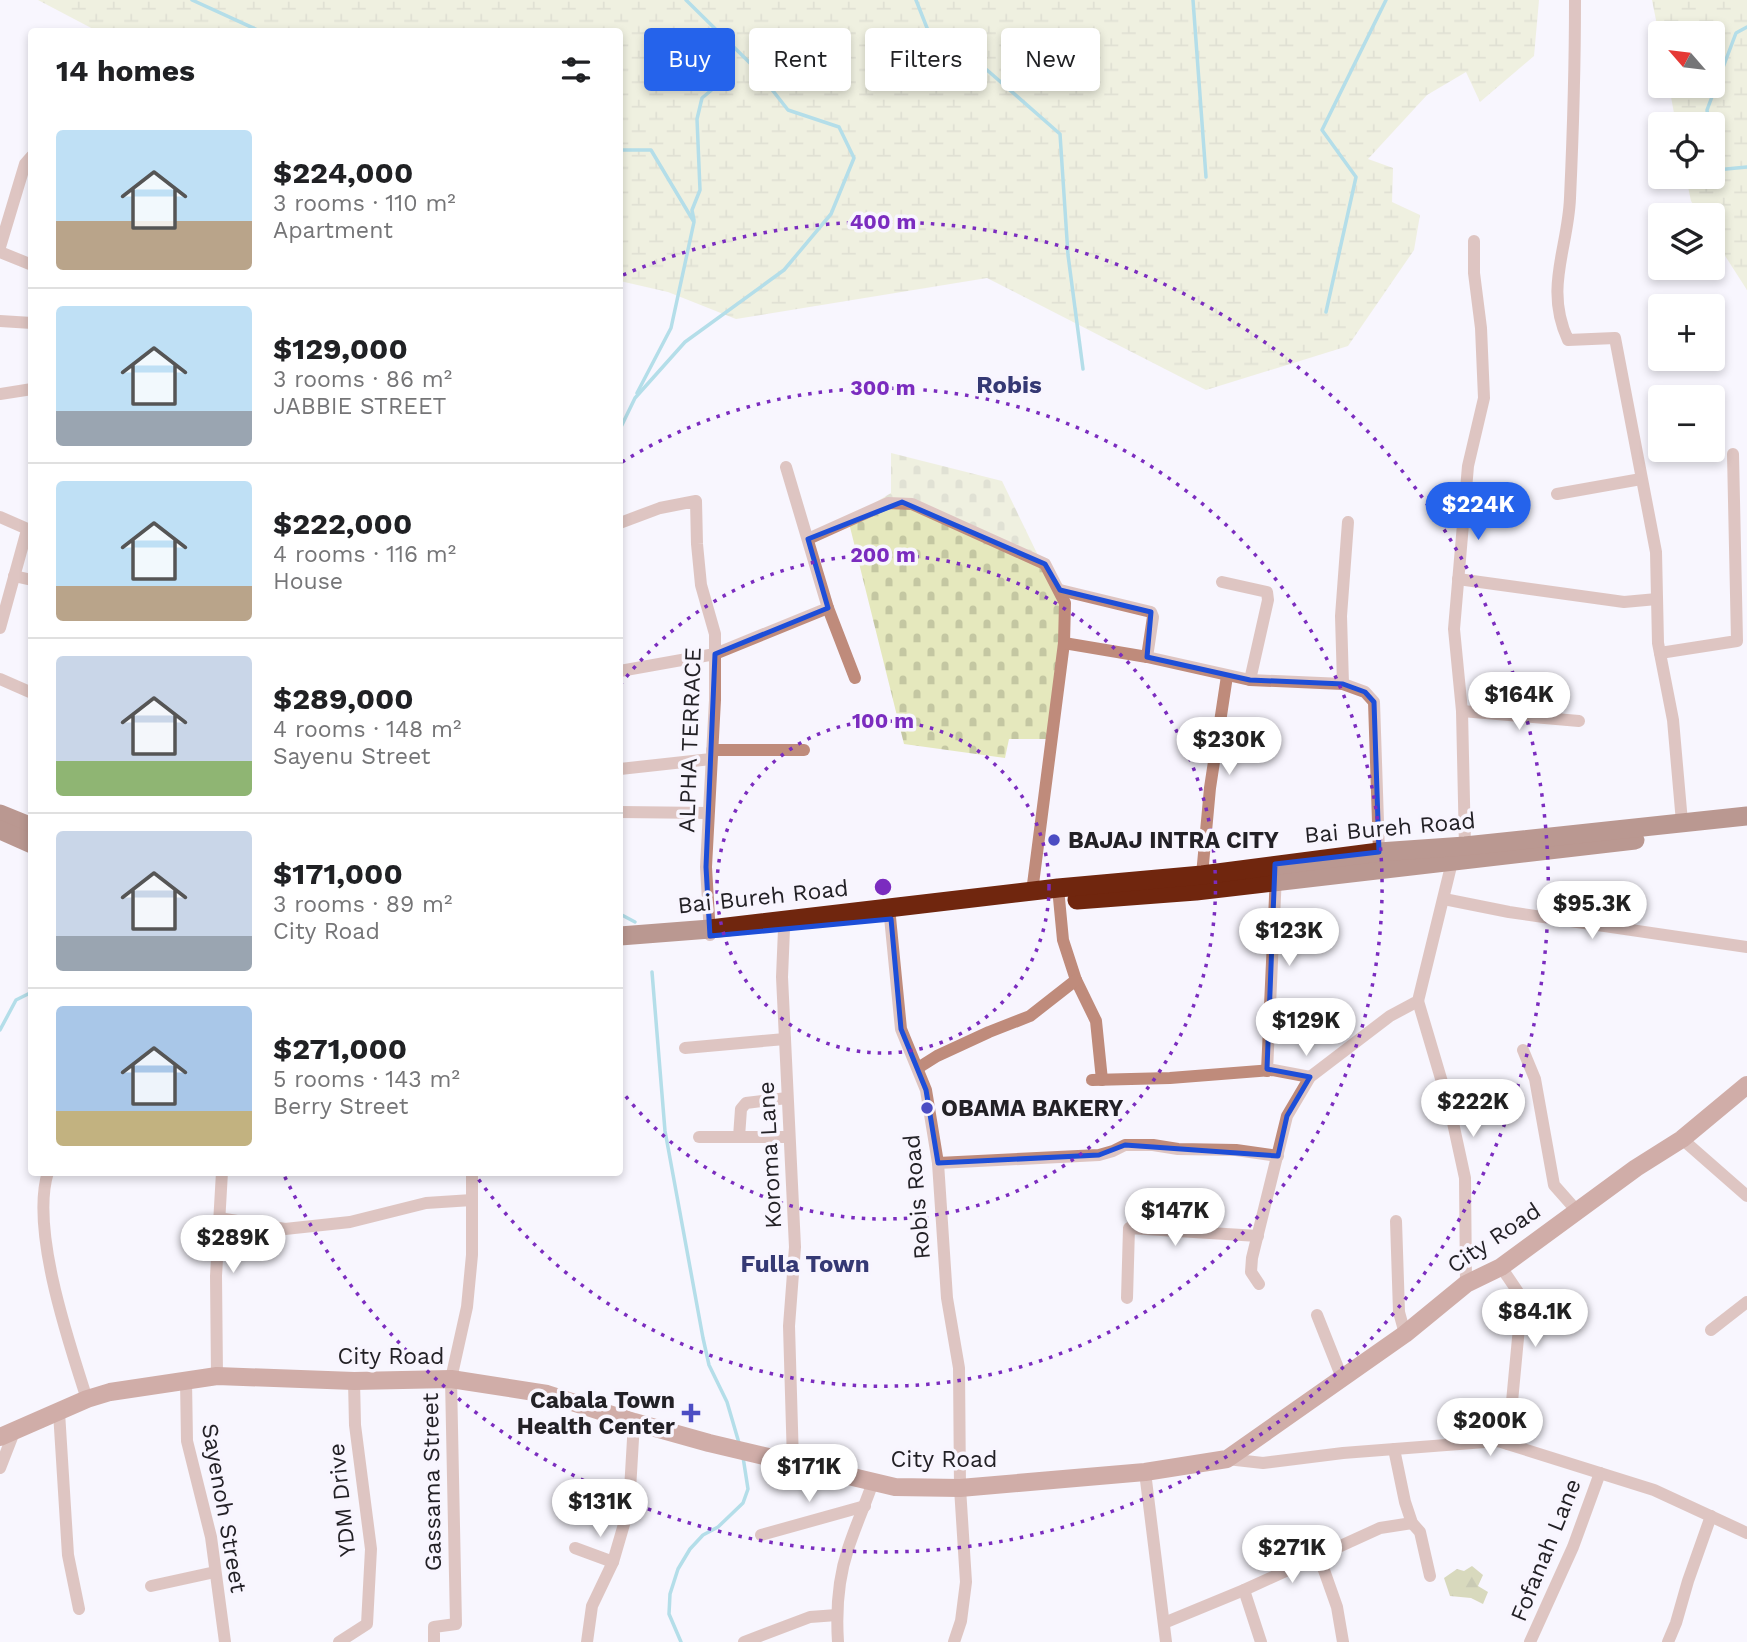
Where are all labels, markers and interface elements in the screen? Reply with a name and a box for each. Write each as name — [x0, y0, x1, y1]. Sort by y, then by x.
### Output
north arrow — [1648, 21, 1726, 98]
map controls — [1648, 21, 1725, 462]
chip: Buy — [644, 28, 735, 91]
chip: Rent — [749, 28, 851, 91]
chip: Filters — [865, 28, 987, 91]
chip: New — [1001, 28, 1100, 91]
icon: filters — [557, 51, 595, 89]
text: 14 homes — [56, 53, 195, 88]
button: locate — [1648, 112, 1725, 189]
text: $224,000 — [273, 155, 413, 190]
icon: home — [112, 158, 196, 242]
text: 3 rooms · 110 m² — [273, 190, 456, 217]
button: layers — [1648, 203, 1725, 280]
text: 400 m — [850, 209, 916, 234]
text: Apartment — [273, 217, 393, 244]
button: + — [1648, 294, 1725, 371]
text: $129,000 — [273, 331, 408, 366]
icon: home — [112, 334, 196, 418]
text: 3 rooms · 86 m² — [273, 366, 452, 393]
district label: Robis — [976, 371, 1042, 399]
text: 300 m — [850, 375, 916, 400]
button: − — [1648, 385, 1725, 462]
text: JABBIE STREET — [273, 393, 447, 420]
pin: $224K — [1429, 482, 1527, 542]
text: $224K — [1442, 491, 1514, 518]
text: $222,000 — [273, 506, 412, 541]
icon: home — [112, 509, 196, 593]
text: 4 rooms · 116 m² — [273, 541, 456, 568]
text: 200 m — [850, 542, 916, 567]
text: House — [273, 568, 343, 595]
street label: ALPHA TERRACE — [673, 647, 707, 833]
pin: $164K — [1470, 672, 1568, 732]
text: $289,000 — [273, 681, 414, 716]
text: $164K — [1484, 681, 1554, 708]
icon: home — [112, 684, 196, 768]
text: 100 m — [852, 708, 914, 733]
text: 4 rooms · 148 m² — [273, 716, 461, 743]
pin: $230K — [1180, 718, 1278, 777]
text: $230K — [1193, 726, 1265, 753]
text: Sayenu Street — [273, 743, 431, 770]
street label: Bai Bureh Road — [1303, 807, 1477, 849]
place label: BAJAJ INTRA CITY — [1068, 827, 1279, 854]
marker: BAJAJ INTRA CITY — [1046, 832, 1062, 848]
text: $171,000 — [273, 856, 403, 891]
icon: home — [112, 859, 196, 943]
street label: Bai Bureh Road — [676, 875, 850, 919]
centre of rings — [871, 875, 895, 899]
pin: $95.3K — [1535, 881, 1649, 941]
text: $95.3K — [1553, 890, 1631, 917]
text: 3 rooms · 89 m² — [273, 891, 452, 918]
pin: $123K — [1240, 908, 1338, 968]
text: $123K — [1255, 917, 1323, 944]
text: City Road — [273, 918, 380, 945]
pin: $129K — [1257, 998, 1355, 1058]
text: $129K — [1272, 1007, 1340, 1034]
text: $271,000 — [273, 1031, 407, 1066]
icon: home — [112, 1034, 196, 1118]
text: 5 rooms · 143 m² — [273, 1066, 460, 1093]
pin: $222K — [1424, 1080, 1522, 1139]
street label: Koroma Lane — [753, 1081, 787, 1229]
text: $222K — [1437, 1088, 1509, 1115]
text: Berry Street — [273, 1093, 408, 1120]
place label: OBAMA BAKERY — [941, 1095, 1123, 1122]
marker: OBAMA BAKERY — [919, 1100, 935, 1116]
street label: Robis Road — [898, 1133, 936, 1261]
pin: $147K — [1126, 1188, 1224, 1248]
text: $147K — [1141, 1197, 1209, 1224]
street label: City Road — [1442, 1197, 1546, 1279]
pin: $289K — [184, 1216, 282, 1275]
text: $289K — [197, 1224, 269, 1251]
district label: Fulla Town — [740, 1250, 870, 1278]
pin: $84.1K — [1478, 1290, 1592, 1349]
text: $84.1K — [1498, 1298, 1572, 1325]
street label: City Road — [338, 1343, 444, 1370]
place label: Cabala Town Health Center — [517, 1387, 675, 1440]
street label: Gassama Street — [417, 1392, 447, 1571]
pin: $200K — [1441, 1398, 1539, 1458]
marker: Cabala Town Health Center — [681, 1403, 701, 1423]
text: $200K — [1453, 1407, 1527, 1434]
street label: Sayenoh Street — [196, 1421, 252, 1595]
street label: YDM Drive — [323, 1442, 361, 1558]
pin: $171K — [760, 1444, 858, 1504]
street label: City Road — [891, 1446, 997, 1473]
text: $171K — [777, 1453, 841, 1480]
street label: Fofanah Lane — [1505, 1475, 1587, 1625]
pin: $131K — [551, 1480, 649, 1539]
text: $131K — [568, 1488, 632, 1515]
pin: $271K — [1243, 1526, 1341, 1585]
text: $271K — [1258, 1534, 1326, 1561]

